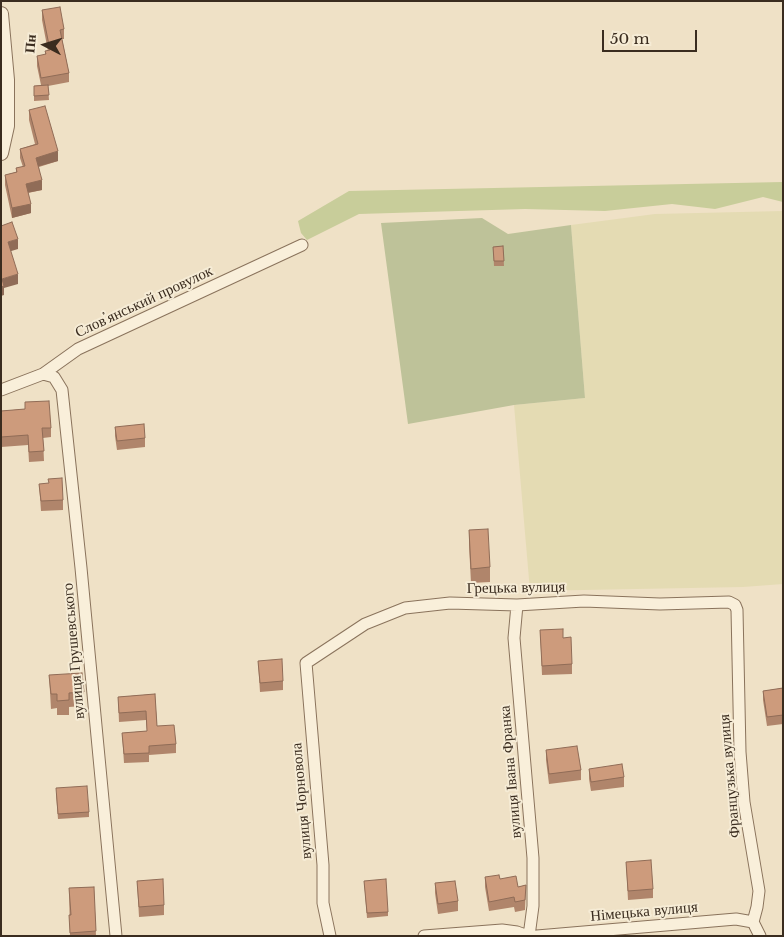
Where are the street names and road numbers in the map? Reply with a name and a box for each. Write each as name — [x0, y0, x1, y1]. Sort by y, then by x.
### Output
street label: Словʼянський провулок — [72, 262, 216, 342]
street label: Грецька вулиця — [467, 578, 565, 598]
street label: вулиця Грушевського — [59, 582, 89, 720]
street label: вулиця Івана Франка — [496, 705, 526, 839]
street label: Французька вулиця — [716, 713, 744, 839]
street label: вулиця Чорновола — [288, 742, 316, 860]
street label: Німецька вулиця — [589, 898, 699, 926]

